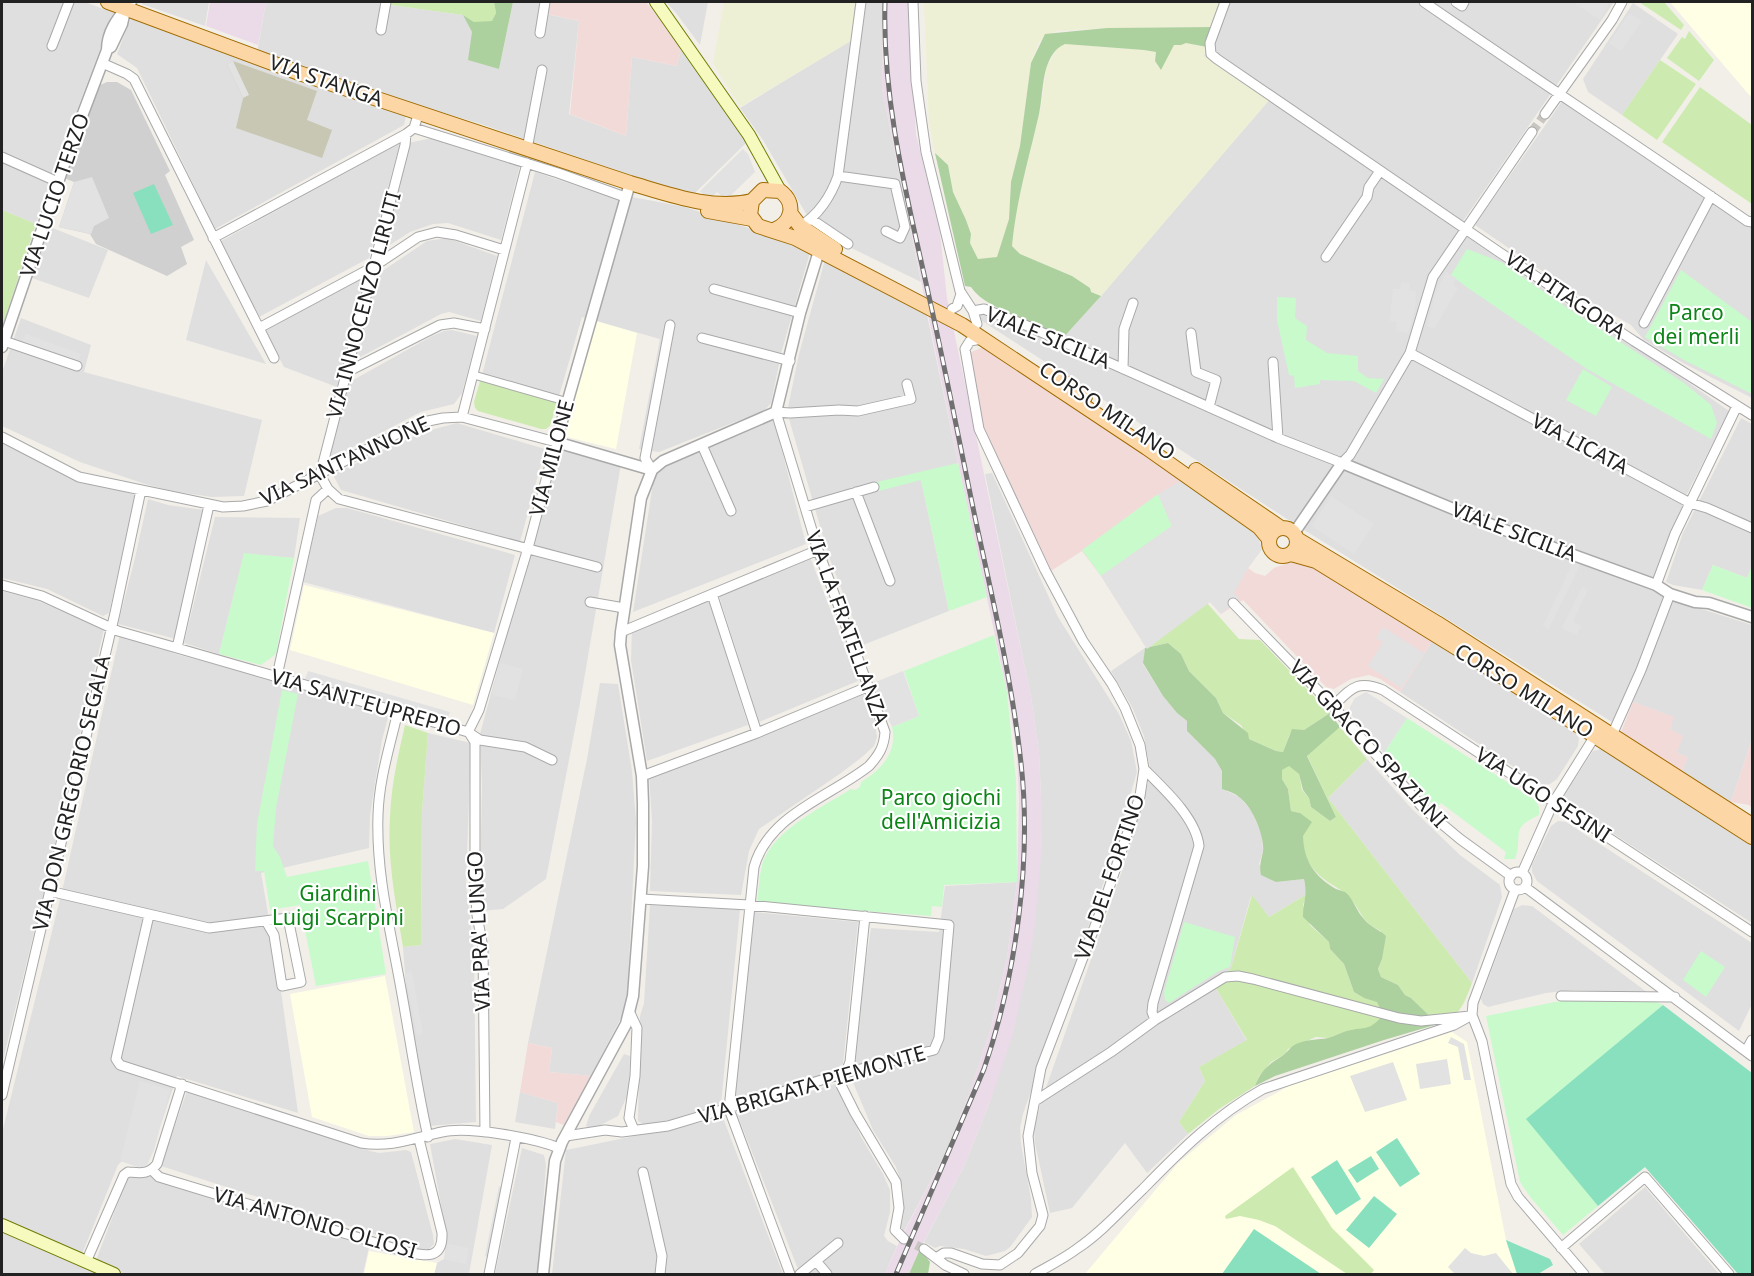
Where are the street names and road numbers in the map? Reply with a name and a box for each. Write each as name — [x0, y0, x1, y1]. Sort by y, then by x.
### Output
street label: VIA STANGA — [266, 48, 387, 113]
street label: VIA LUCIO TERZO — [13, 109, 95, 280]
street label: VIA INNOCENZO LIRUTI — [319, 188, 407, 421]
street label: VIA PITAGORA — [1500, 243, 1632, 345]
street label: VIALE SICILIA — [982, 299, 1115, 375]
street label: CORSO MILANO — [1034, 354, 1181, 466]
street label: VIA MILONE — [522, 396, 580, 519]
street label: VIA LICATA — [1527, 406, 1634, 481]
street label: VIA SANT'ANNONE — [255, 409, 434, 512]
street label: VIALE SICILIA — [1448, 494, 1581, 568]
street label: VIA LA FRATELLANZA — [800, 527, 896, 729]
street label: CORSO MILANO — [1450, 636, 1599, 744]
street label: VIA DON GREGORIO SEGALA — [26, 652, 116, 933]
street label: VIA GRACCO SPAZIANI — [1284, 653, 1454, 833]
street label: VIA SANT'EUPREPIO — [268, 661, 465, 743]
street label: VIA UGO SESINI — [1470, 740, 1617, 848]
street label: VIA DEL FORTINO — [1068, 790, 1151, 963]
street label: VIA PRA' LUNGO — [460, 850, 496, 1012]
street label: VIA BRIGATA PIEMONTE — [695, 1038, 929, 1130]
street label: VIA ANTONIO OLIOSI — [210, 1180, 420, 1264]

